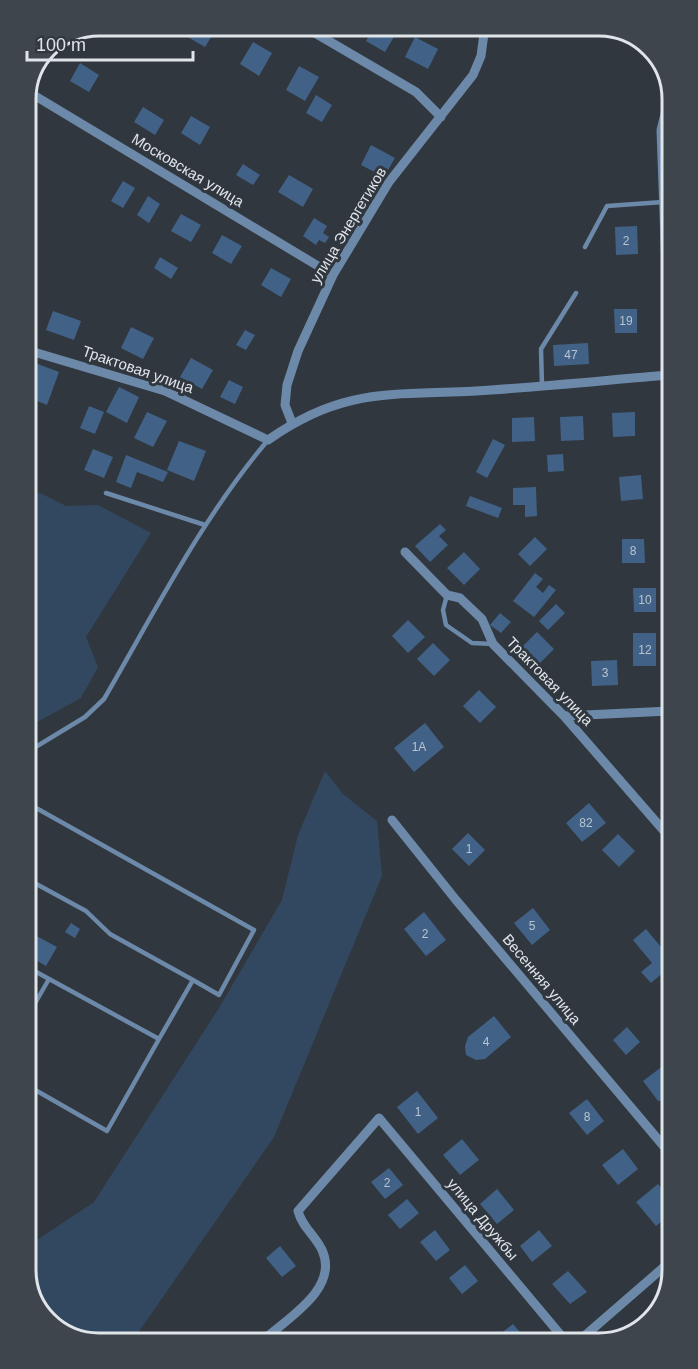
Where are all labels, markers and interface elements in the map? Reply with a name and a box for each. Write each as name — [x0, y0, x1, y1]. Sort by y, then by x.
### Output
scale bar — [27, 24, 194, 62]
text: 100 m — [36, 35, 86, 55]
street label: Московская улица — [129, 130, 248, 210]
street label: улица Энергетиков — [307, 164, 389, 286]
house number: 2 — [623, 234, 630, 248]
house number: 19 — [619, 314, 633, 328]
street label: Трактовая улица — [80, 342, 196, 396]
house number: 47 — [564, 348, 578, 362]
house number: 8 — [630, 544, 637, 558]
house number: 10 — [638, 593, 652, 607]
street label: Трактовая улица — [503, 633, 597, 729]
house number: 12 — [638, 643, 652, 657]
house number: 3 — [602, 666, 609, 680]
house number: 1А — [412, 740, 426, 754]
house number: 82 — [579, 816, 593, 830]
house number: 1 — [466, 842, 473, 856]
house number: 5 — [529, 919, 536, 933]
house number: 2 — [422, 927, 429, 941]
street label: Весенняя улица — [499, 930, 585, 1028]
house number: 4 — [483, 1035, 490, 1049]
house number: 1 — [415, 1105, 422, 1119]
house number: 8 — [584, 1110, 591, 1124]
street label: улица Дружбы — [444, 1175, 522, 1263]
house number: 2 — [384, 1176, 391, 1190]

